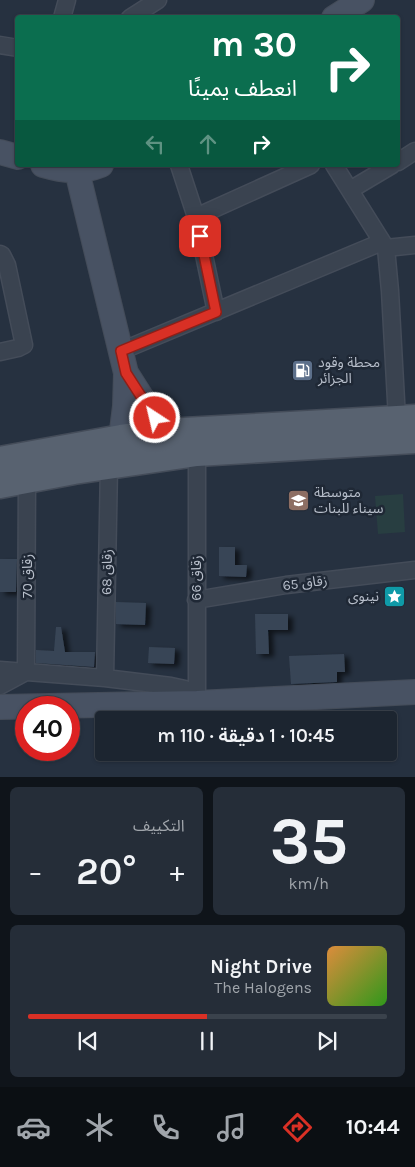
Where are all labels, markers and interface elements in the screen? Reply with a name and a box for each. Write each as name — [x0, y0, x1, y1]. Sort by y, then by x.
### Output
text: 30 m — [211, 24, 297, 65]
icon: right — [315, 35, 380, 100]
text: انعطف يمينًا — [188, 76, 297, 102]
icon: left — [141, 130, 169, 158]
icon: ahead — [194, 130, 222, 158]
icon: right — [247, 130, 275, 158]
pin — [179, 215, 221, 257]
icon: arrive — [186, 222, 214, 250]
place label: محطة وقود الجزائر — [317, 354, 380, 387]
fuel station icon: محطة وقود الجزائر — [290, 358, 314, 382]
position arrow — [128, 391, 180, 443]
place label: متوسطة سيناء للبنات — [314, 484, 384, 517]
school or university icon: متوسطة سيناء للبنات — [286, 488, 310, 512]
street label: زقاق 68 — [98, 549, 116, 595]
street label: زقاق 70 — [19, 554, 36, 598]
street label: زقاق 66 — [188, 555, 205, 601]
street label: زقاق 65 — [282, 572, 328, 594]
place icon: نينوى — [383, 584, 407, 608]
place label: نينوى — [348, 588, 379, 605]
speed limit sign: 40 — [15, 696, 80, 761]
text: 10:45 · 1 دقيقة · 110 m — [157, 725, 335, 747]
text: 35 — [270, 803, 348, 879]
text: التكييف — [133, 816, 185, 835]
text: 20° — [76, 849, 137, 894]
text: − — [28, 855, 43, 888]
text: + — [170, 855, 185, 888]
text: km/h — [288, 874, 329, 893]
text: Night Drive — [210, 956, 312, 978]
text: The Halogens — [214, 978, 312, 997]
icon: previous — [74, 1027, 102, 1055]
icon: pause — [193, 1027, 221, 1055]
icon: next — [313, 1027, 341, 1055]
icon: car — [16, 1110, 51, 1145]
icon: climate — [82, 1110, 117, 1145]
icon: phone — [148, 1110, 183, 1145]
icon: music — [214, 1110, 249, 1145]
icon: directions — [280, 1110, 315, 1145]
text: 10:44 — [346, 1114, 400, 1140]

